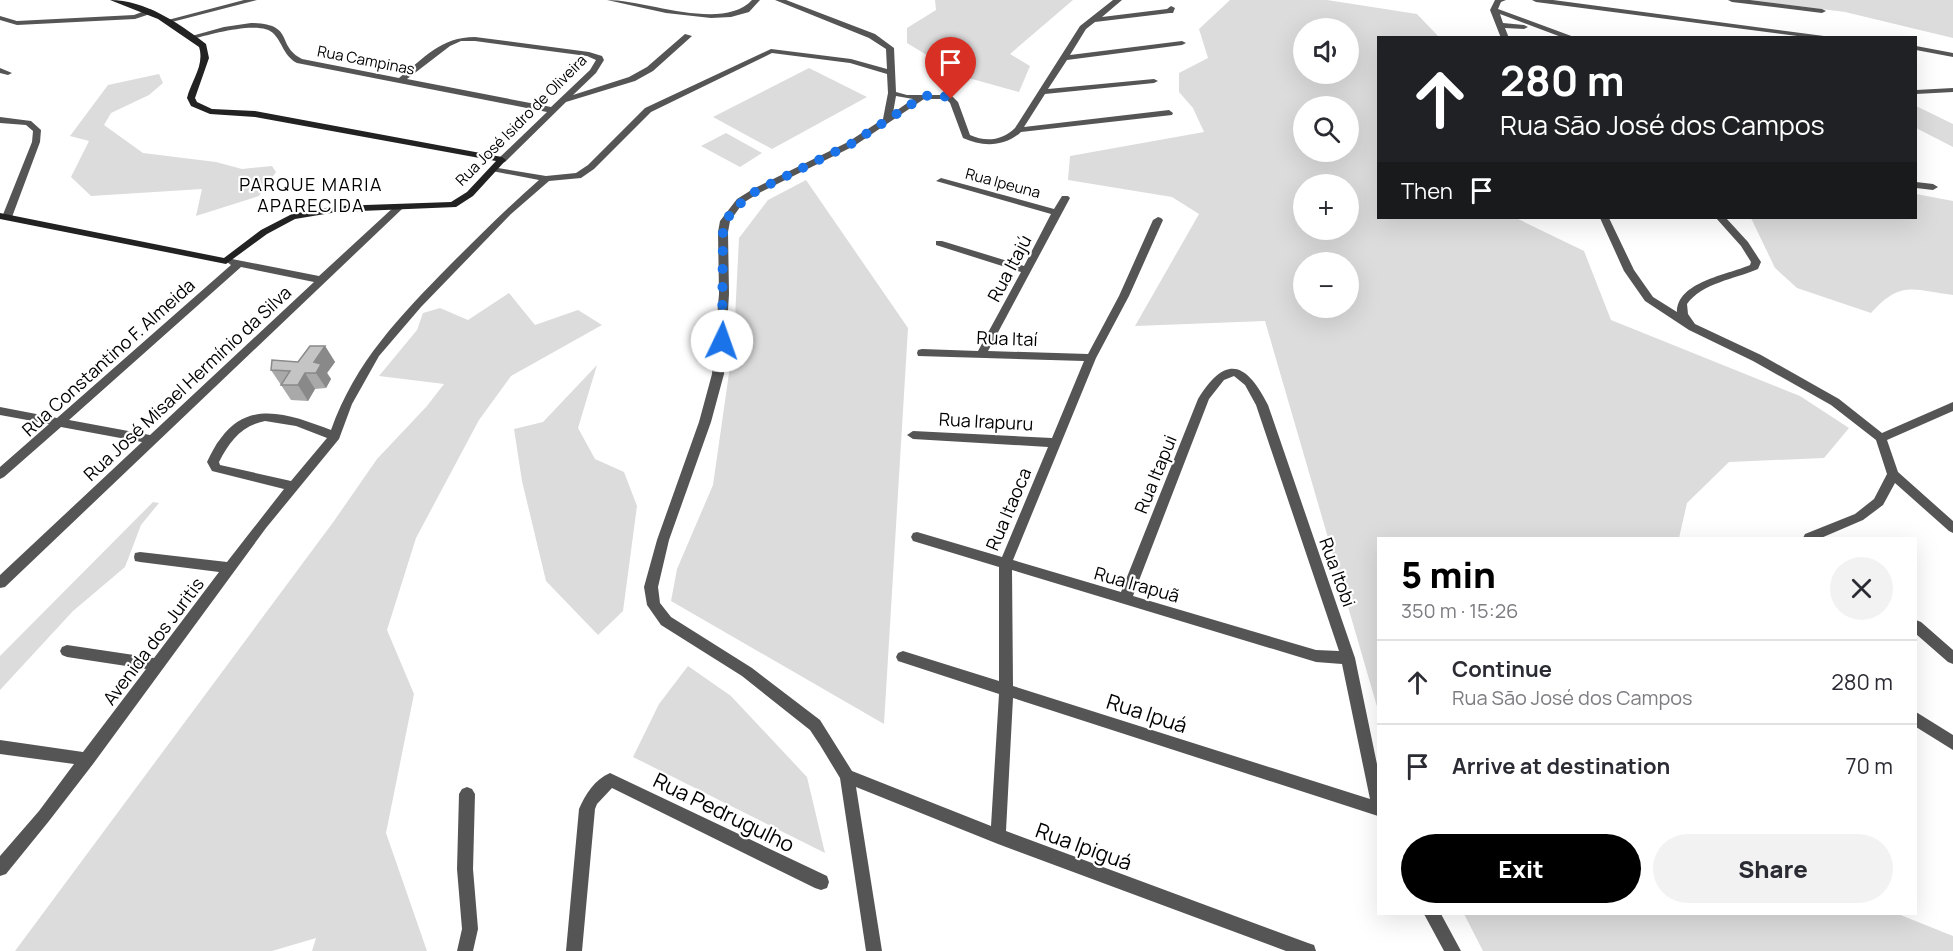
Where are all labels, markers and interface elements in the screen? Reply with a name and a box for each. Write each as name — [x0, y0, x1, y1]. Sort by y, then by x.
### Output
map controls — [1293, 18, 1359, 318]
button: sound — [1293, 18, 1359, 84]
pin — [925, 37, 976, 99]
street label: Rua Campinas — [315, 40, 417, 80]
icon: arrive — [934, 46, 967, 79]
street label: Rua José Isidro de Oliveira — [451, 50, 591, 190]
text: 280 m — [1500, 51, 1625, 109]
icon: ahead — [1401, 60, 1479, 138]
button: search — [1293, 96, 1359, 162]
text: Rua São José dos Campos — [1500, 106, 1825, 143]
street label: Rua Ipeuna — [963, 163, 1043, 203]
district label: PARQUE MARIA APARECIDA — [239, 172, 383, 217]
button: + — [1293, 174, 1359, 240]
icon: arrive — [1465, 174, 1498, 207]
text: Then — [1401, 176, 1453, 206]
street label: Rua Itajú — [981, 230, 1037, 306]
button: − — [1293, 252, 1359, 318]
street label: Rua Constantino F. Almeida — [16, 273, 200, 441]
street label: Rua José Misael Hermínio da Silva — [78, 280, 296, 486]
position arrow — [690, 309, 754, 373]
street label: Rua Itaí — [976, 325, 1038, 351]
street label: Rua Irapuru — [938, 407, 1034, 435]
street label: Rua Itapui — [1128, 431, 1182, 517]
street label: Rua Itaoca — [980, 464, 1036, 554]
street label: Rua Itobi — [1314, 534, 1362, 610]
text: 5 min — [1401, 550, 1496, 599]
button: close — [1830, 557, 1893, 620]
street label: Rua Irapuã — [1092, 560, 1182, 608]
street label: Avenida dos Juritis — [97, 572, 209, 710]
text: 350 m · 15:26 — [1401, 597, 1518, 624]
text: Continue — [1452, 654, 1552, 684]
icon: ahead — [1401, 666, 1434, 699]
text: 280 m — [1831, 667, 1893, 697]
text: Rua São José dos Campos — [1452, 684, 1693, 711]
street label: Rua Ipuá — [1103, 687, 1191, 739]
icon: arrive — [1401, 750, 1434, 783]
text: Arrive at destination — [1452, 751, 1670, 781]
text: 70 m — [1845, 751, 1893, 781]
street label: Rua Pedrugulho — [649, 766, 799, 858]
street label: Rua Ipiguá — [1032, 816, 1136, 876]
button: Exit — [1401, 834, 1641, 903]
button: Share — [1653, 834, 1893, 903]

